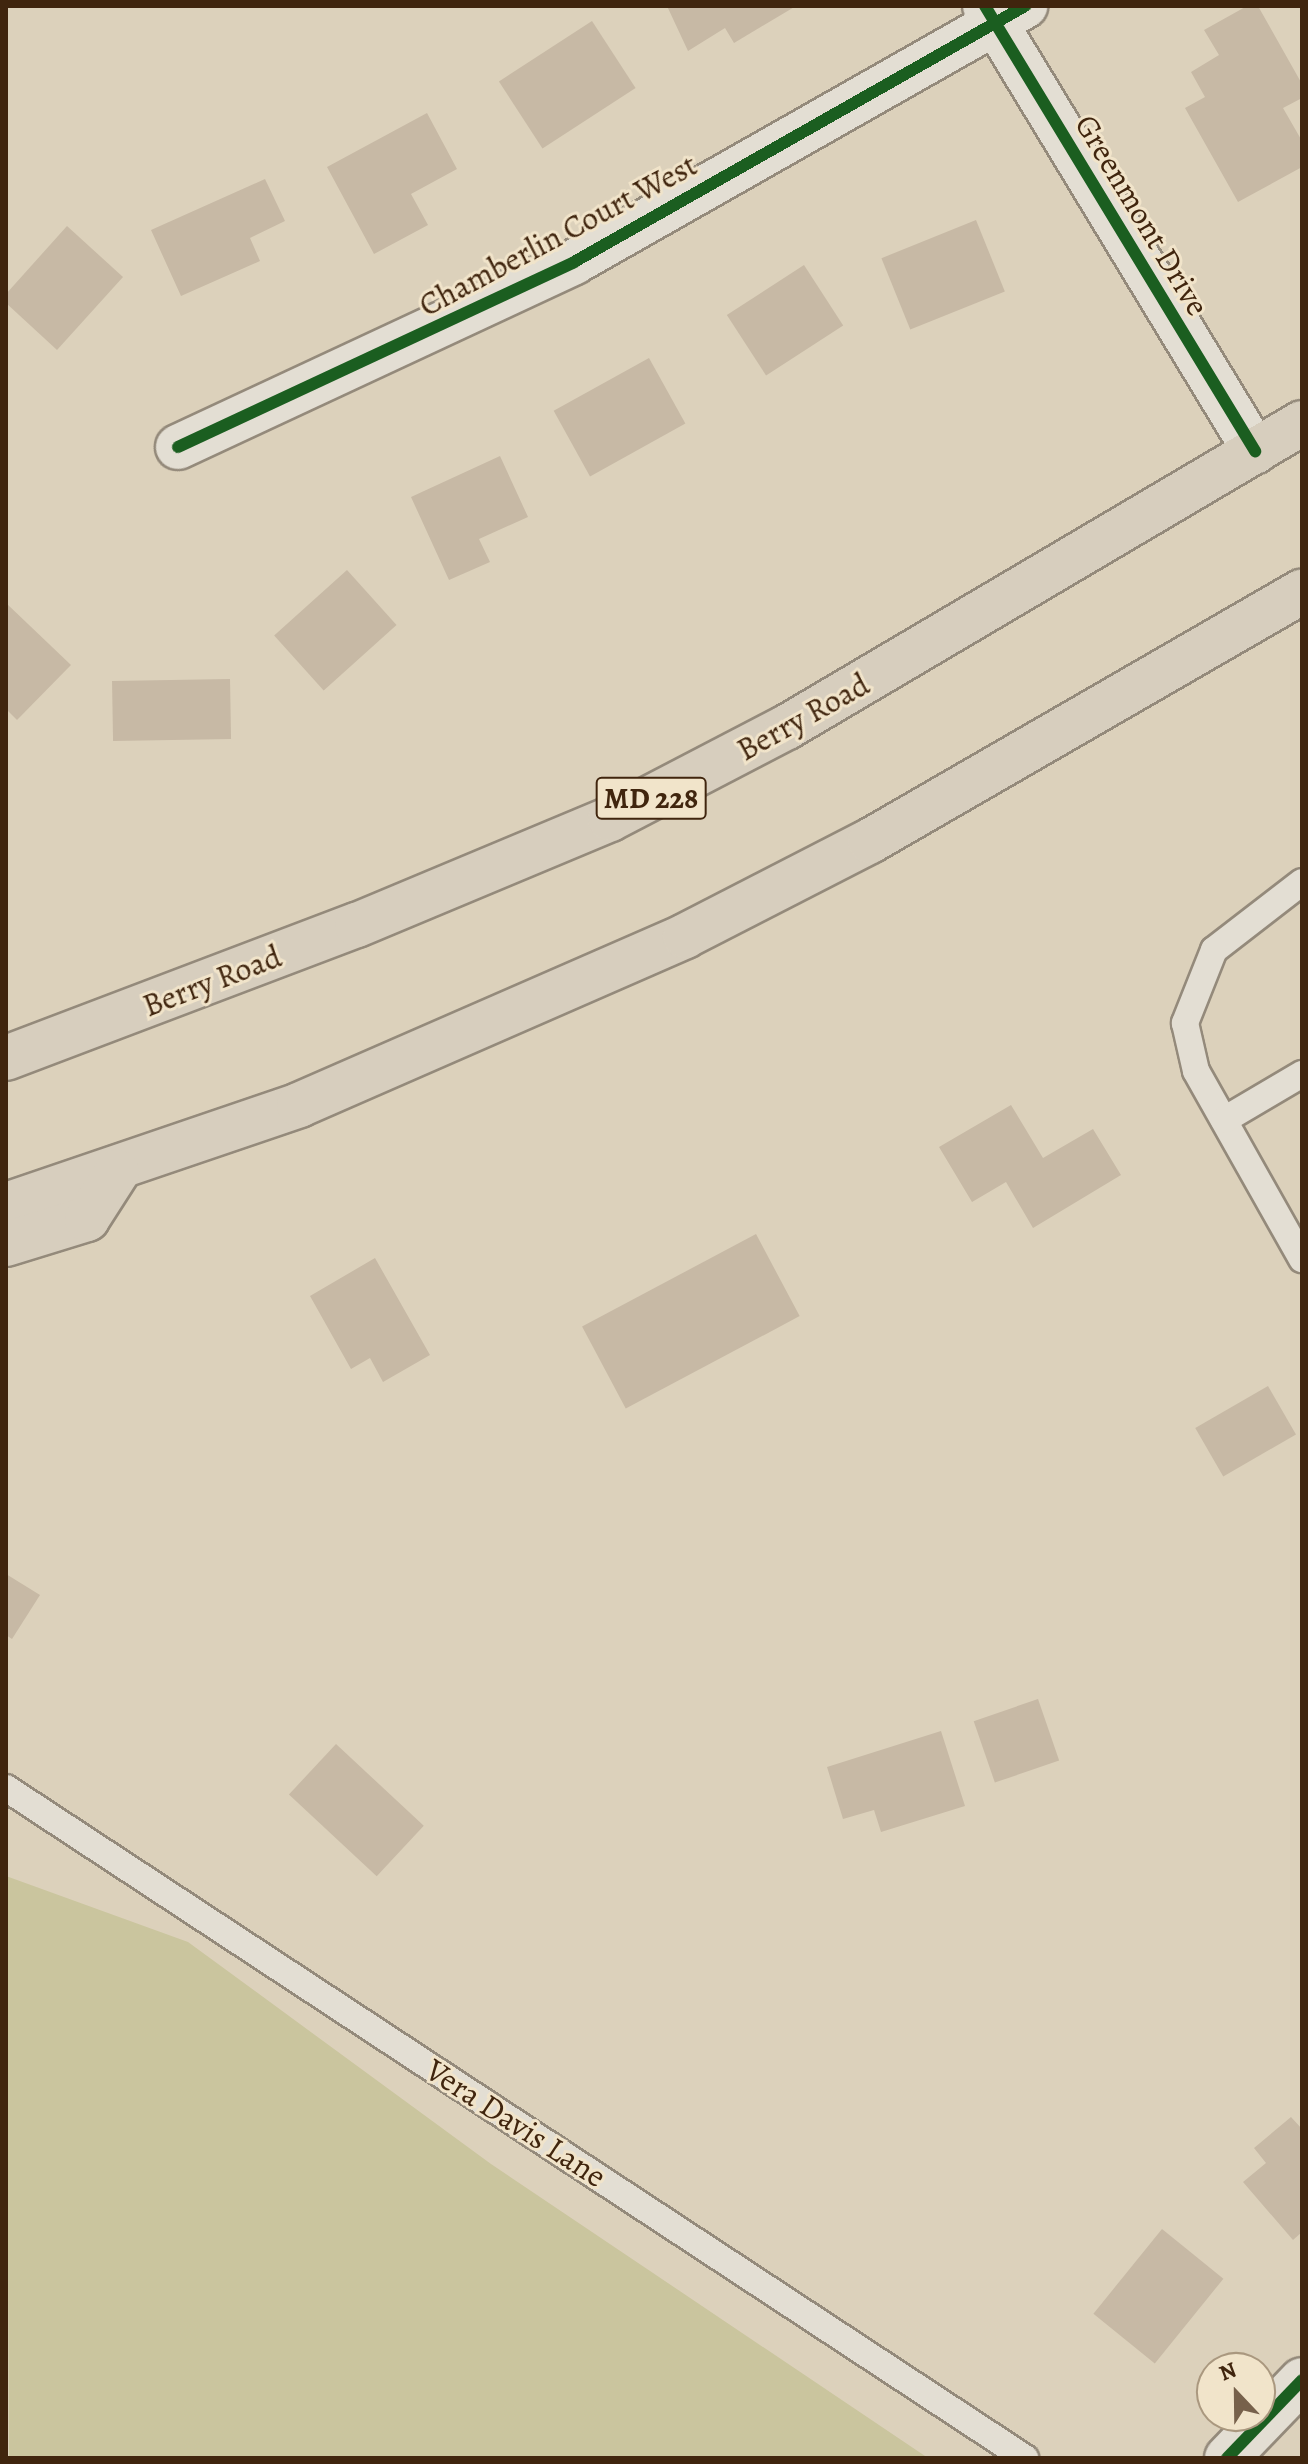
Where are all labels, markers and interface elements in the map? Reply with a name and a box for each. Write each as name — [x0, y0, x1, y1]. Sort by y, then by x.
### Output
street label: Greenmont Drive — [1067, 108, 1217, 322]
street label: Chamberlin Court West — [412, 145, 704, 325]
street label: Berry Road — [730, 665, 876, 769]
road number: MD 228 — [595, 772, 707, 824]
street label: Berry Road — [137, 937, 287, 1025]
street label: Vera Davis Lane — [419, 2051, 613, 2195]
north arrow — [1196, 2352, 1276, 2432]
text: N — [1215, 2355, 1241, 2389]

